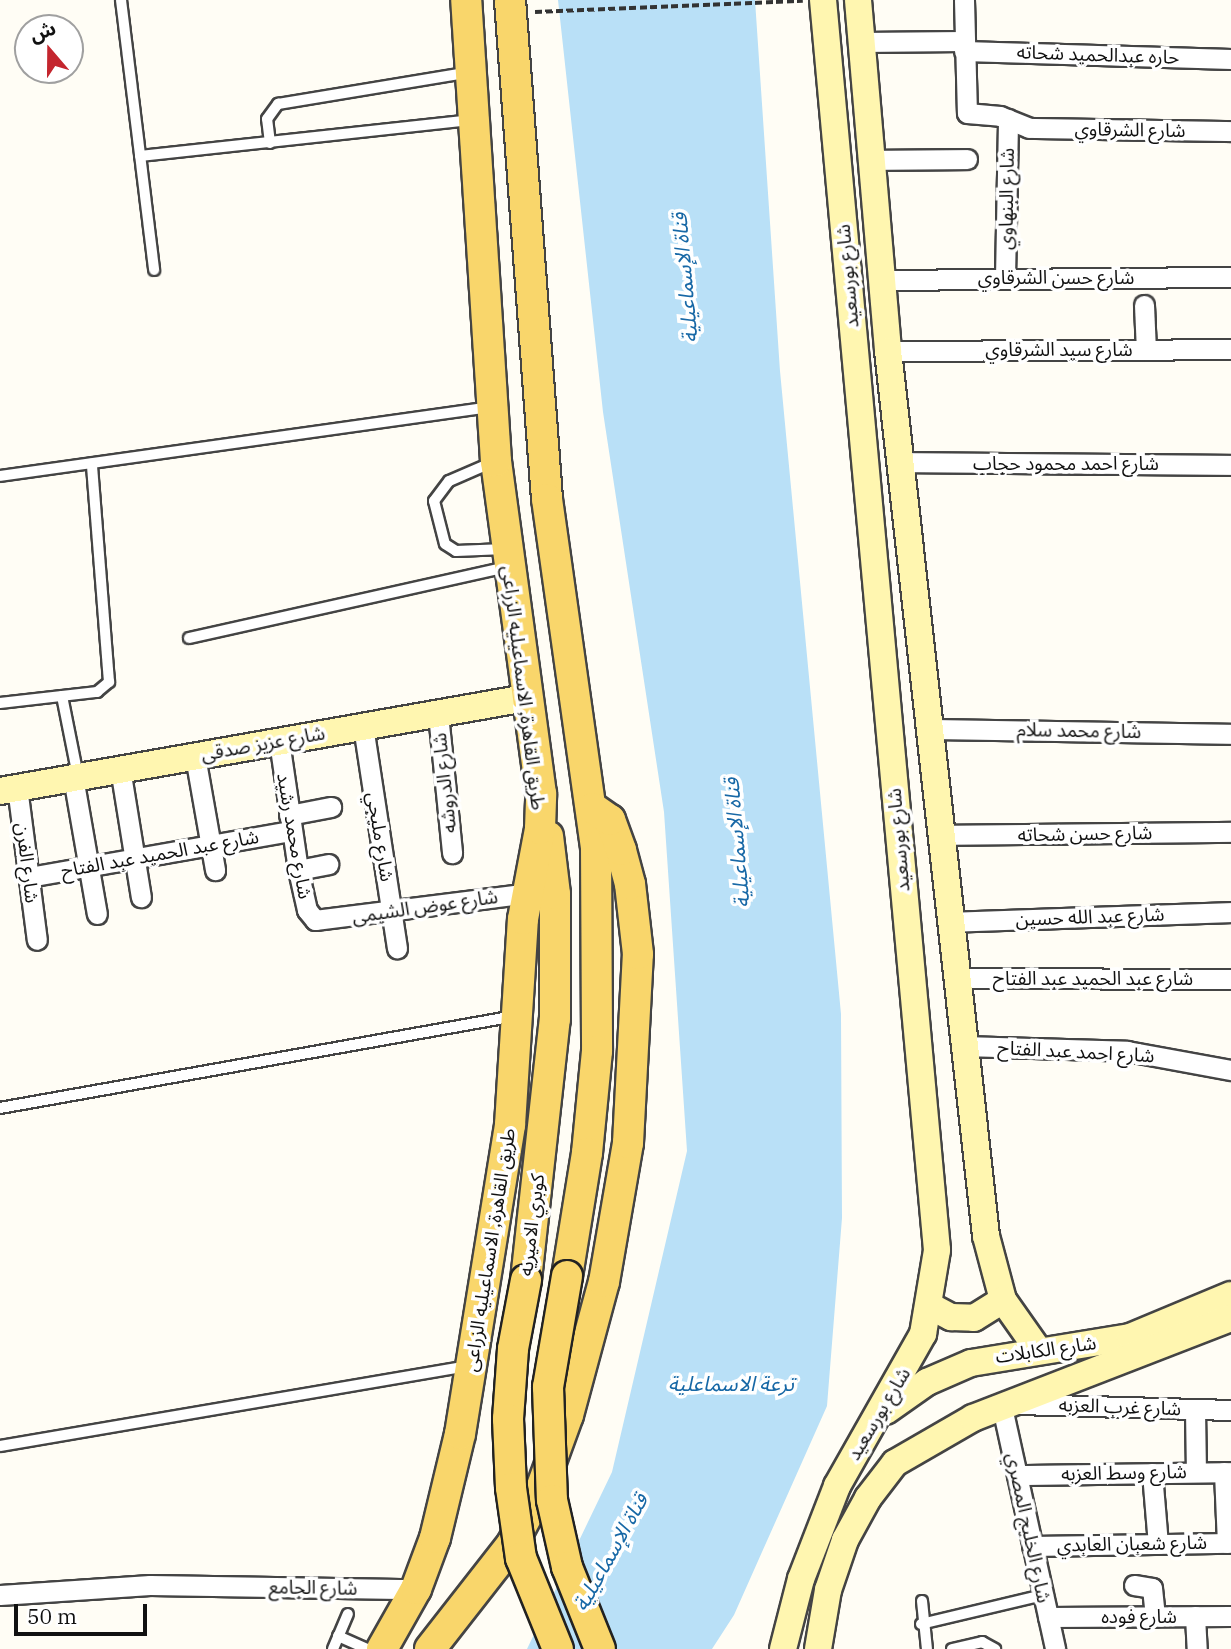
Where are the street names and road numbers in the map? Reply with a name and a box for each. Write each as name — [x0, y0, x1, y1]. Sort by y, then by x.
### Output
street label: حاره عبدالحميد شحاته — [1016, 41, 1180, 69]
street label: شارع الشرقاوي — [1074, 118, 1186, 142]
street label: شارع البنهاوي — [995, 148, 1019, 250]
street label: شارع بورسعيد — [832, 223, 864, 329]
street label: شارع حسن الشرقاوي — [978, 267, 1134, 289]
street label: شارع سيد الشرقاوي — [985, 339, 1133, 361]
street label: شارع احمد محمود حجاب — [973, 453, 1159, 475]
street label: طريق القاهرة, الاسماعيليه الزراعى — [497, 564, 549, 812]
street label: شارع محمد سلام — [1017, 719, 1141, 743]
street label: شارع عزيز صدقى — [199, 722, 327, 766]
street label: شارع الدروشه — [428, 732, 462, 834]
street label: شارع محمد رشيد — [272, 771, 316, 901]
street label: شارع بورسعيد — [883, 787, 915, 893]
street label: شارع مليجي — [362, 791, 398, 883]
street label: شارع الفرن — [11, 821, 43, 905]
street label: شارع حسن شحاته — [1018, 821, 1152, 847]
street label: شارع عبد الحميد عبد الفتاح — [59, 825, 261, 883]
street label: شارع عوض الشيمى — [351, 885, 499, 929]
street label: شارع عبد الله حسين — [1015, 903, 1165, 931]
street label: شارع عبد الحميد عبد الفتاح — [993, 968, 1193, 990]
street label: شارع احمد عبد الفتاح — [997, 1037, 1155, 1067]
street label: طريق القاهرة, الاسماعيليه الزراعى — [459, 1127, 521, 1373]
street label: كوبري الاميريه — [514, 1173, 550, 1277]
street label: شارع الكابلات — [994, 1332, 1098, 1368]
street label: شارع بورسعيد — [842, 1364, 916, 1464]
street label: شارع غرب العزبه — [1058, 1393, 1182, 1421]
street label: شارع الخليج المصري — [1001, 1451, 1055, 1605]
street label: شارع وسط العزبه — [1061, 1461, 1187, 1485]
street label: شارع شعبان العابدي — [1057, 1531, 1207, 1557]
street label: شارع الجامع — [269, 1576, 357, 1600]
street label: شارع فوده — [1101, 1606, 1177, 1628]

